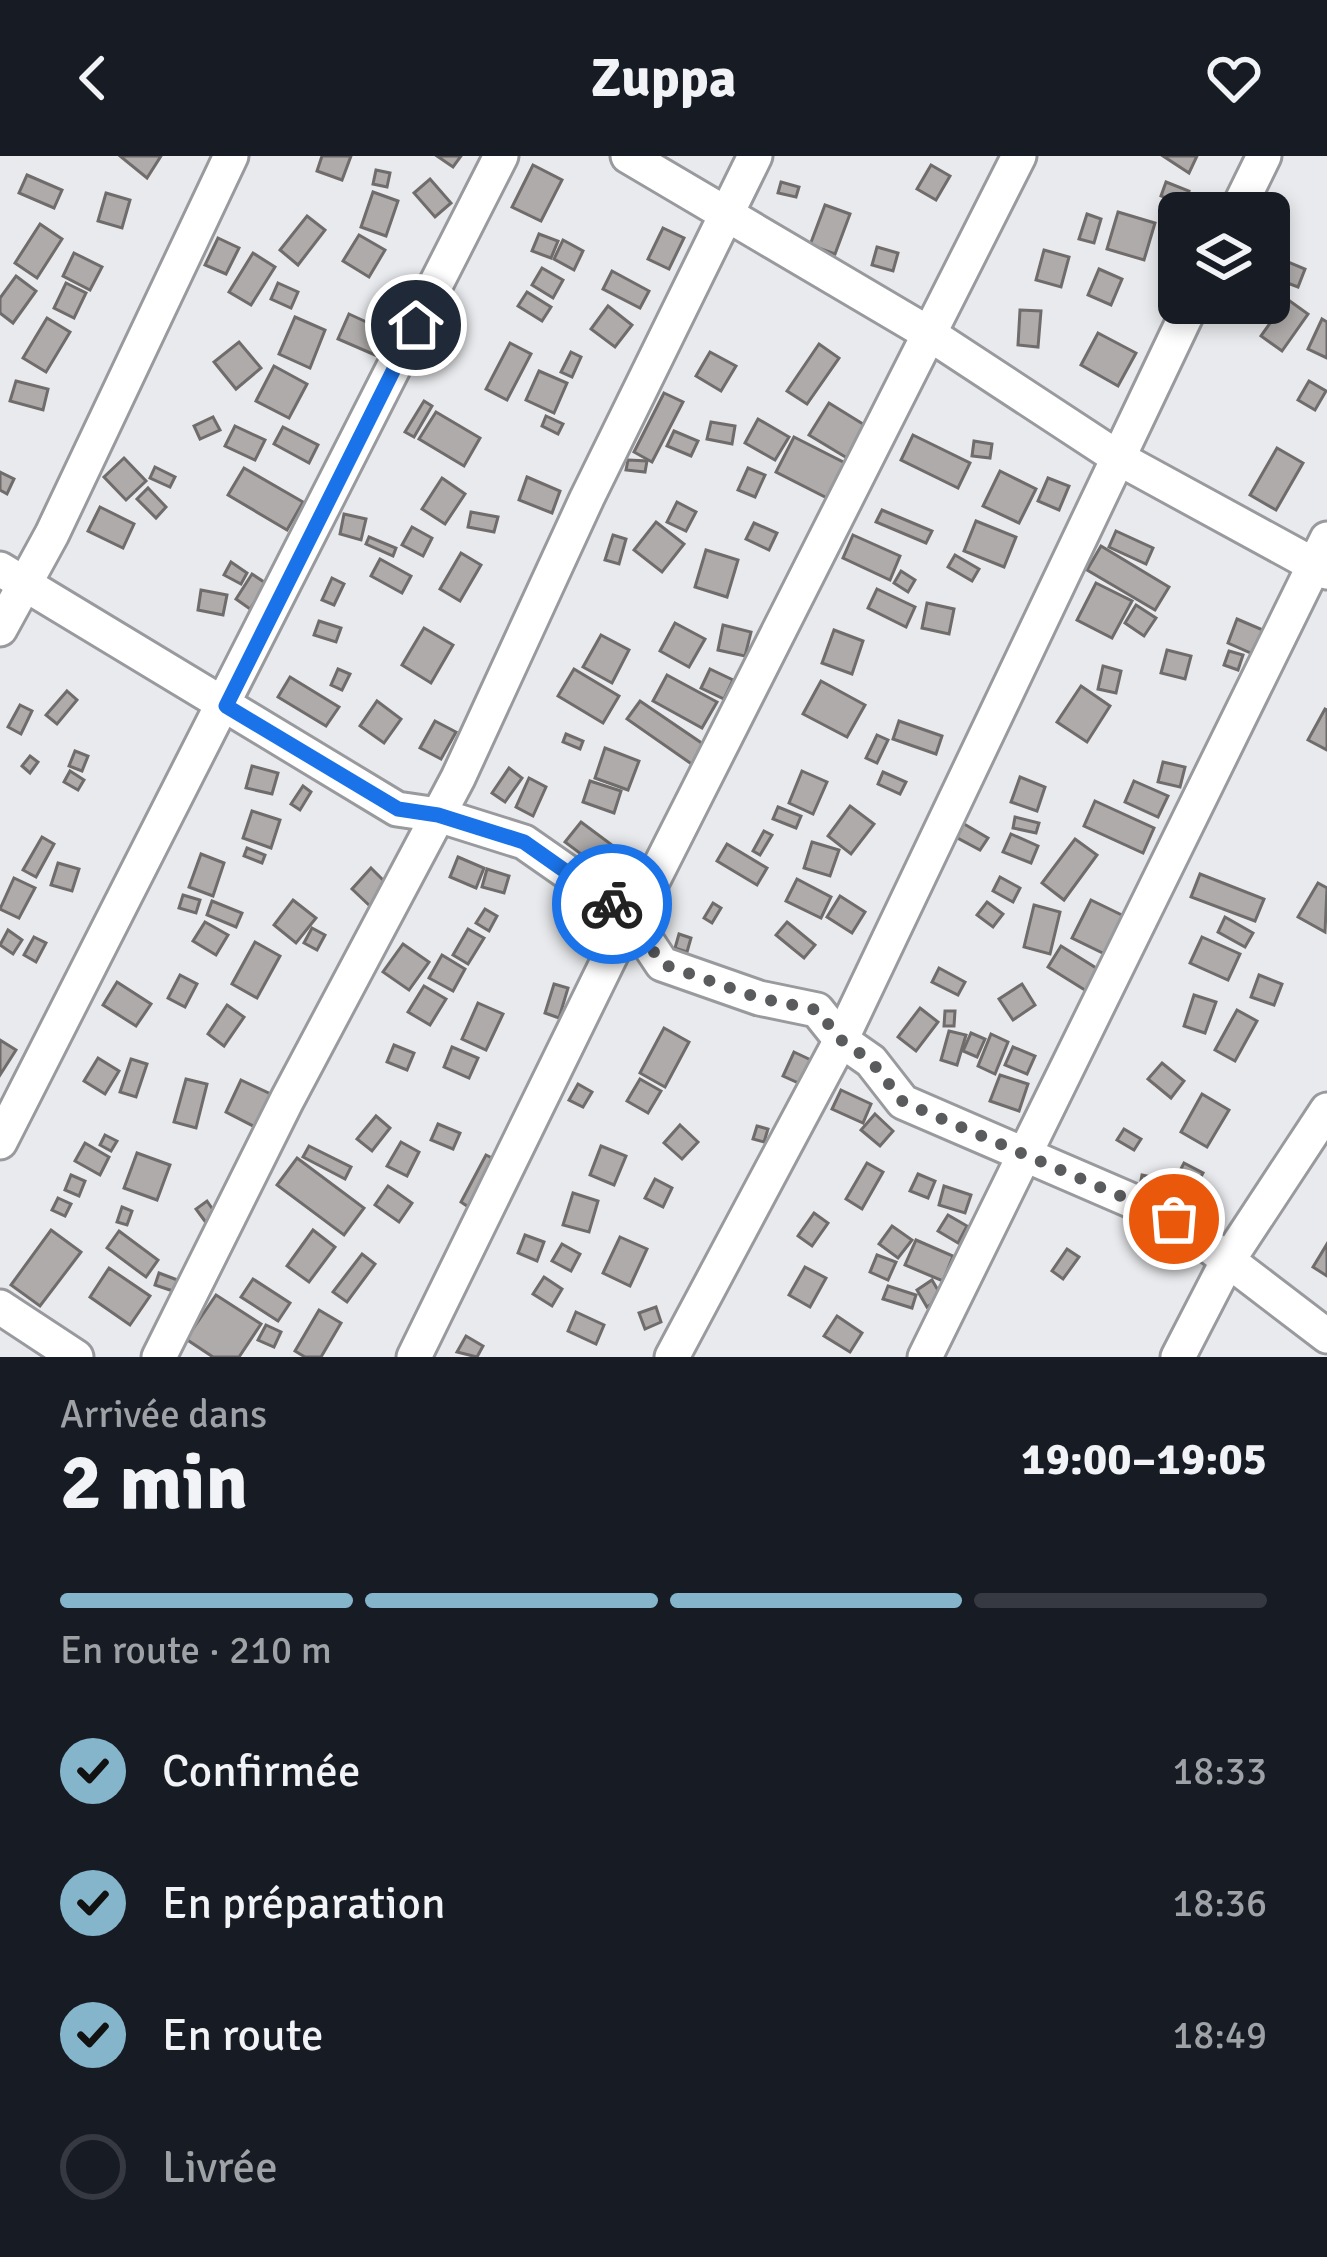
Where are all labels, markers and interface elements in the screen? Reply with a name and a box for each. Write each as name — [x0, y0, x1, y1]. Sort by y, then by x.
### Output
icon: back — [60, 45, 126, 111]
text: Zuppa — [591, 45, 736, 112]
icon: heart — [1201, 45, 1267, 111]
map controls — [1158, 192, 1290, 324]
button: layers — [1158, 192, 1290, 324]
pin — [365, 274, 467, 376]
icon: home — [383, 292, 449, 358]
courier — [552, 844, 672, 964]
icon: bike — [579, 871, 645, 937]
pin — [1123, 1168, 1225, 1270]
icon: bag — [1141, 1186, 1207, 1252]
text: Arrivée dans — [60, 1390, 267, 1438]
text: 19:00–19:05 — [1021, 1432, 1267, 1487]
text: 2 min — [60, 1435, 248, 1531]
text: En route · 210 m — [60, 1626, 332, 1674]
icon: check — [60, 1738, 126, 1804]
text: Confirmée — [162, 1744, 360, 1799]
text: 18:33 — [1172, 1747, 1267, 1795]
icon: check — [60, 1870, 126, 1936]
text: En préparation — [162, 1876, 445, 1931]
text: 18:36 — [1172, 1879, 1267, 1927]
icon: check — [60, 2002, 126, 2068]
text: En route — [162, 2008, 324, 2063]
text: 18:49 — [1172, 2011, 1267, 2059]
text: Livrée — [162, 2140, 278, 2195]

